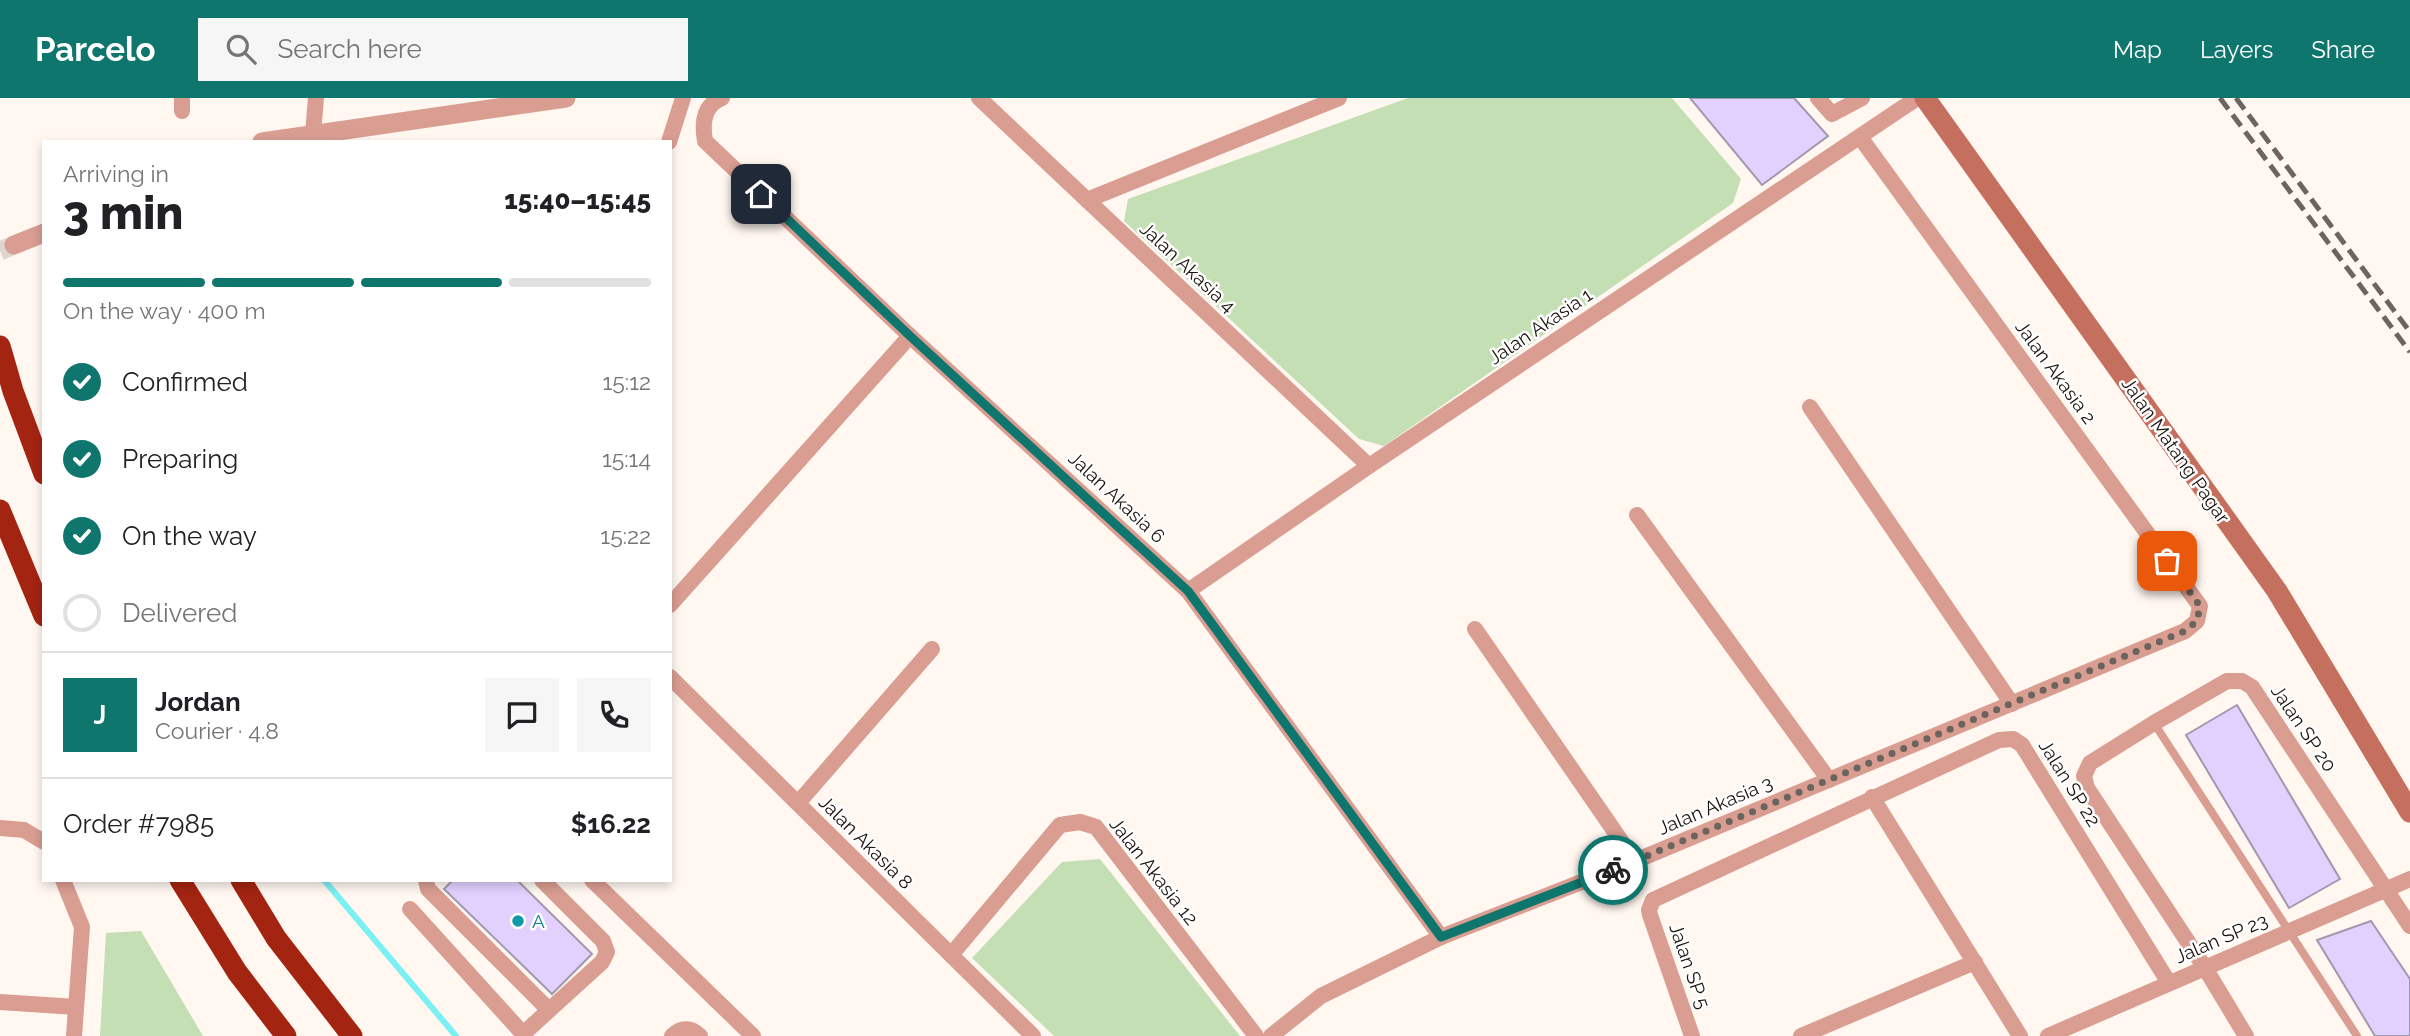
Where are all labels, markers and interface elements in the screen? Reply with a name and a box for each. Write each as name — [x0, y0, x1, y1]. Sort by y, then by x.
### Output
search box — [198, 18, 688, 81]
text: Parcelo — [35, 30, 156, 69]
icon: search — [222, 30, 260, 68]
text: Search here — [278, 34, 422, 64]
text: Map — [2113, 35, 2162, 64]
text: Layers — [2200, 35, 2273, 64]
text: Share — [2311, 35, 2375, 64]
text: Arriving in — [63, 160, 169, 187]
pin — [731, 164, 791, 224]
icon: home — [742, 175, 780, 213]
text: 15:40–15:45 — [504, 185, 651, 215]
text: 3 min — [63, 186, 183, 240]
street label: Jalan Akasia 4 — [1136, 217, 1240, 317]
street label: Jalan Akasia 1 — [1484, 283, 1596, 369]
text: On the way · 400 m — [63, 297, 266, 324]
street label: Jalan Akasia 2 — [2011, 316, 2101, 428]
icon: check — [63, 363, 101, 401]
text: Confirmed — [122, 367, 248, 397]
text: 15:12 — [602, 368, 651, 395]
street label: Jalan Matang Pagar — [2117, 373, 2235, 527]
icon: check — [63, 440, 101, 478]
text: Preparing — [122, 444, 238, 474]
text: 15:14 — [602, 445, 651, 472]
street label: Jalan Akasia 6 — [1064, 447, 1170, 547]
icon: check — [63, 517, 101, 555]
text: On the way — [122, 521, 257, 551]
text: 15:22 — [600, 522, 651, 549]
pin — [2137, 531, 2197, 591]
icon: bag — [2148, 542, 2186, 580]
text: Delivered — [122, 598, 237, 628]
button: chat — [485, 678, 559, 752]
button: phone — [577, 678, 651, 752]
street label: Jalan SP 20 — [2267, 680, 2341, 776]
text: Jordan — [155, 687, 241, 717]
text: J — [94, 700, 106, 730]
text: Courier · 4.8 — [155, 717, 279, 744]
street label: Jalan SP 22 — [2035, 735, 2105, 831]
street label: Jalan Akasia 3 — [1655, 771, 1775, 839]
street label: Jalan Akasia 8 — [815, 791, 917, 893]
text: Order #7985 — [63, 809, 214, 839]
text: $16.22 — [571, 809, 651, 839]
street label: Jalan Akasia 12 — [1105, 813, 1203, 929]
courier — [1578, 835, 1648, 905]
icon: bike — [1594, 851, 1632, 889]
street label: Jalan SP 23 — [2171, 909, 2271, 967]
place label: A — [532, 910, 545, 932]
marker: A — [510, 913, 526, 929]
street label: Jalan SP 5 — [1665, 920, 1715, 1012]

